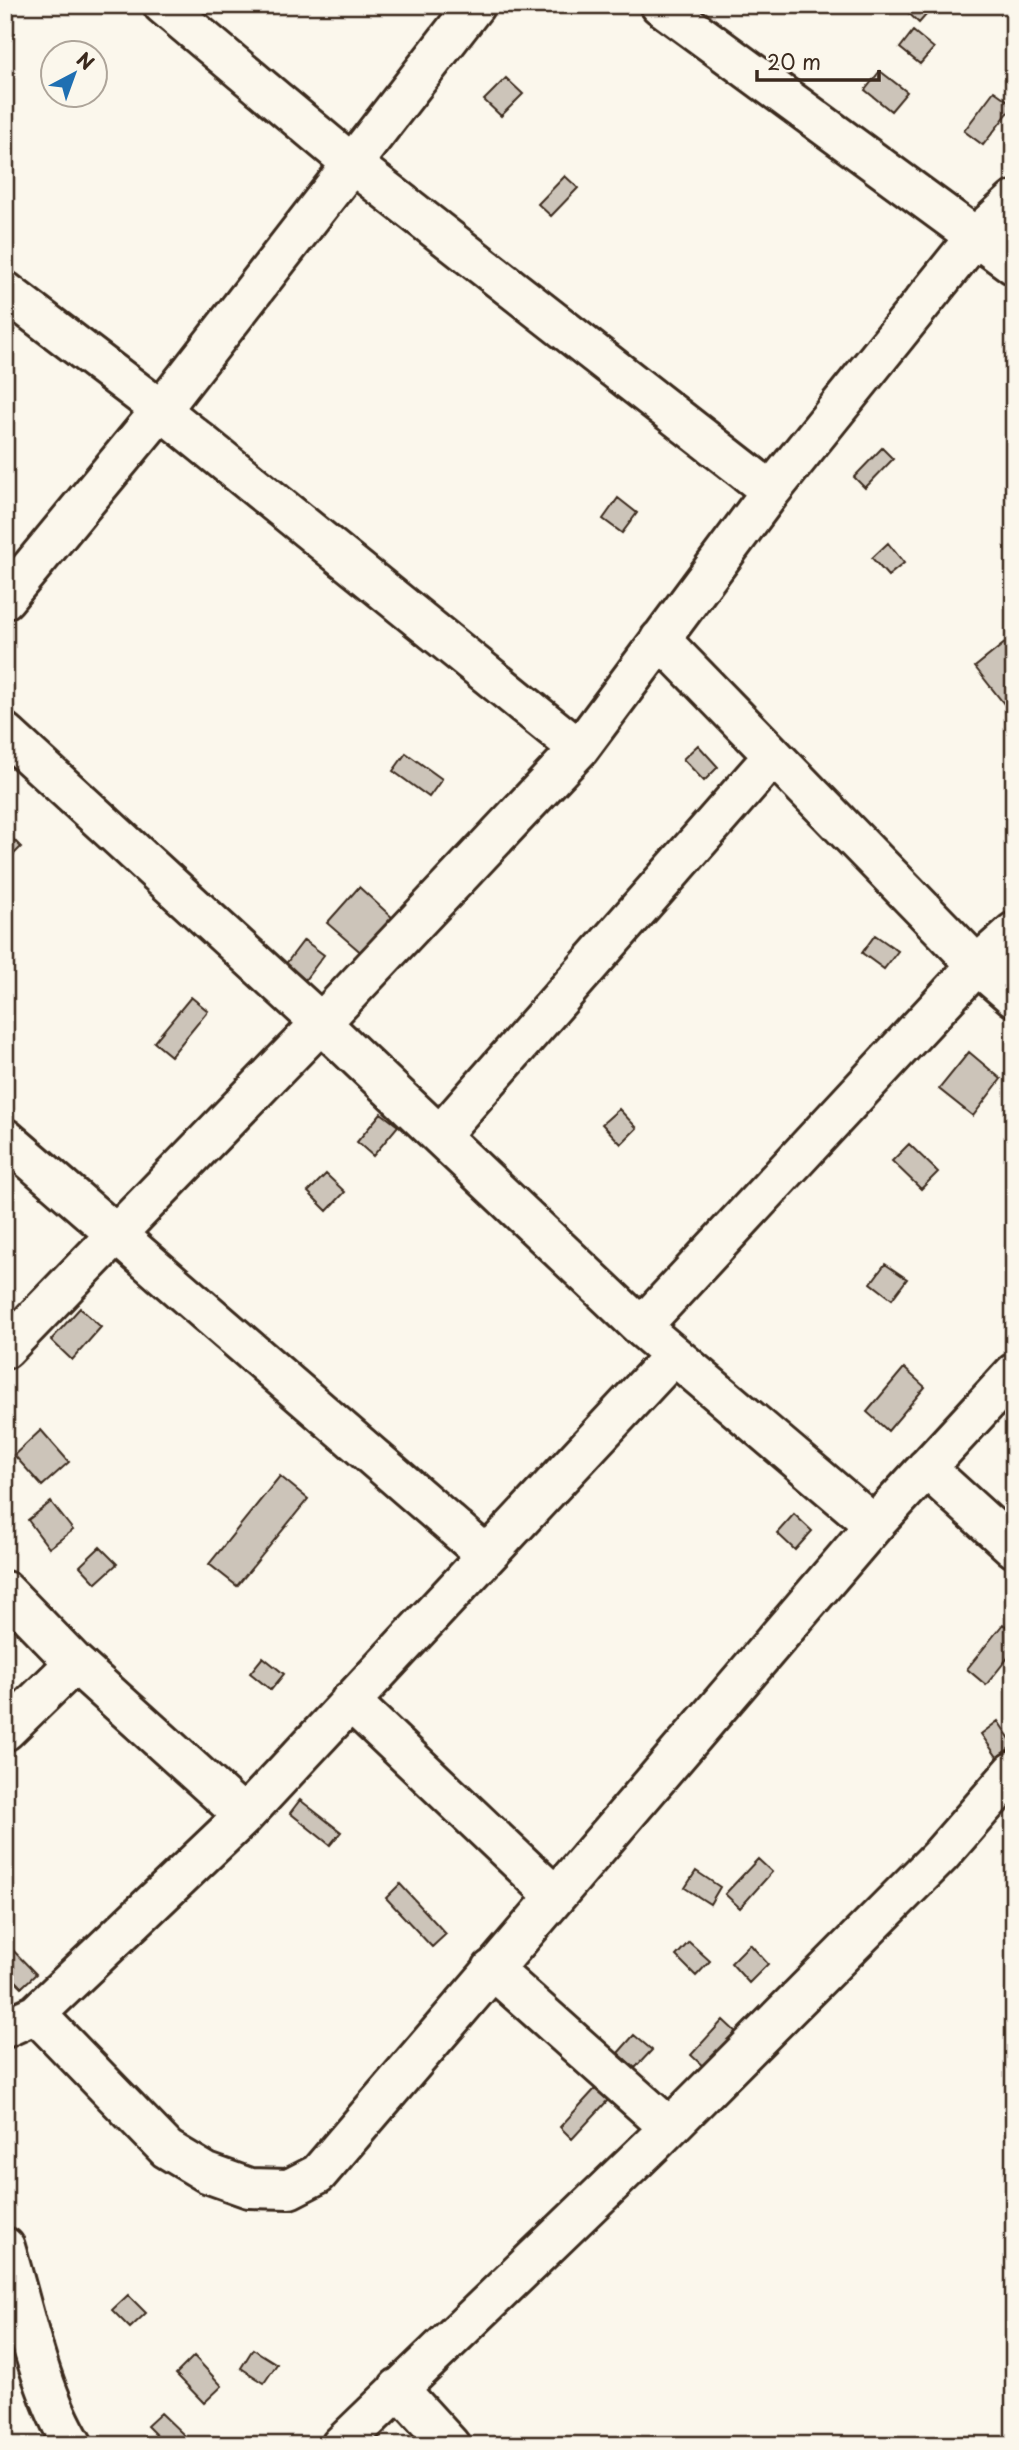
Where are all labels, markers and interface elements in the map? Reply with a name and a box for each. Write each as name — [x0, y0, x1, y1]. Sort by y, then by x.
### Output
north arrow — [38, 38, 108, 108]
scale bar — [757, 38, 879, 82]
text: N — [71, 45, 101, 76]
text: 20 m — [767, 45, 821, 77]

